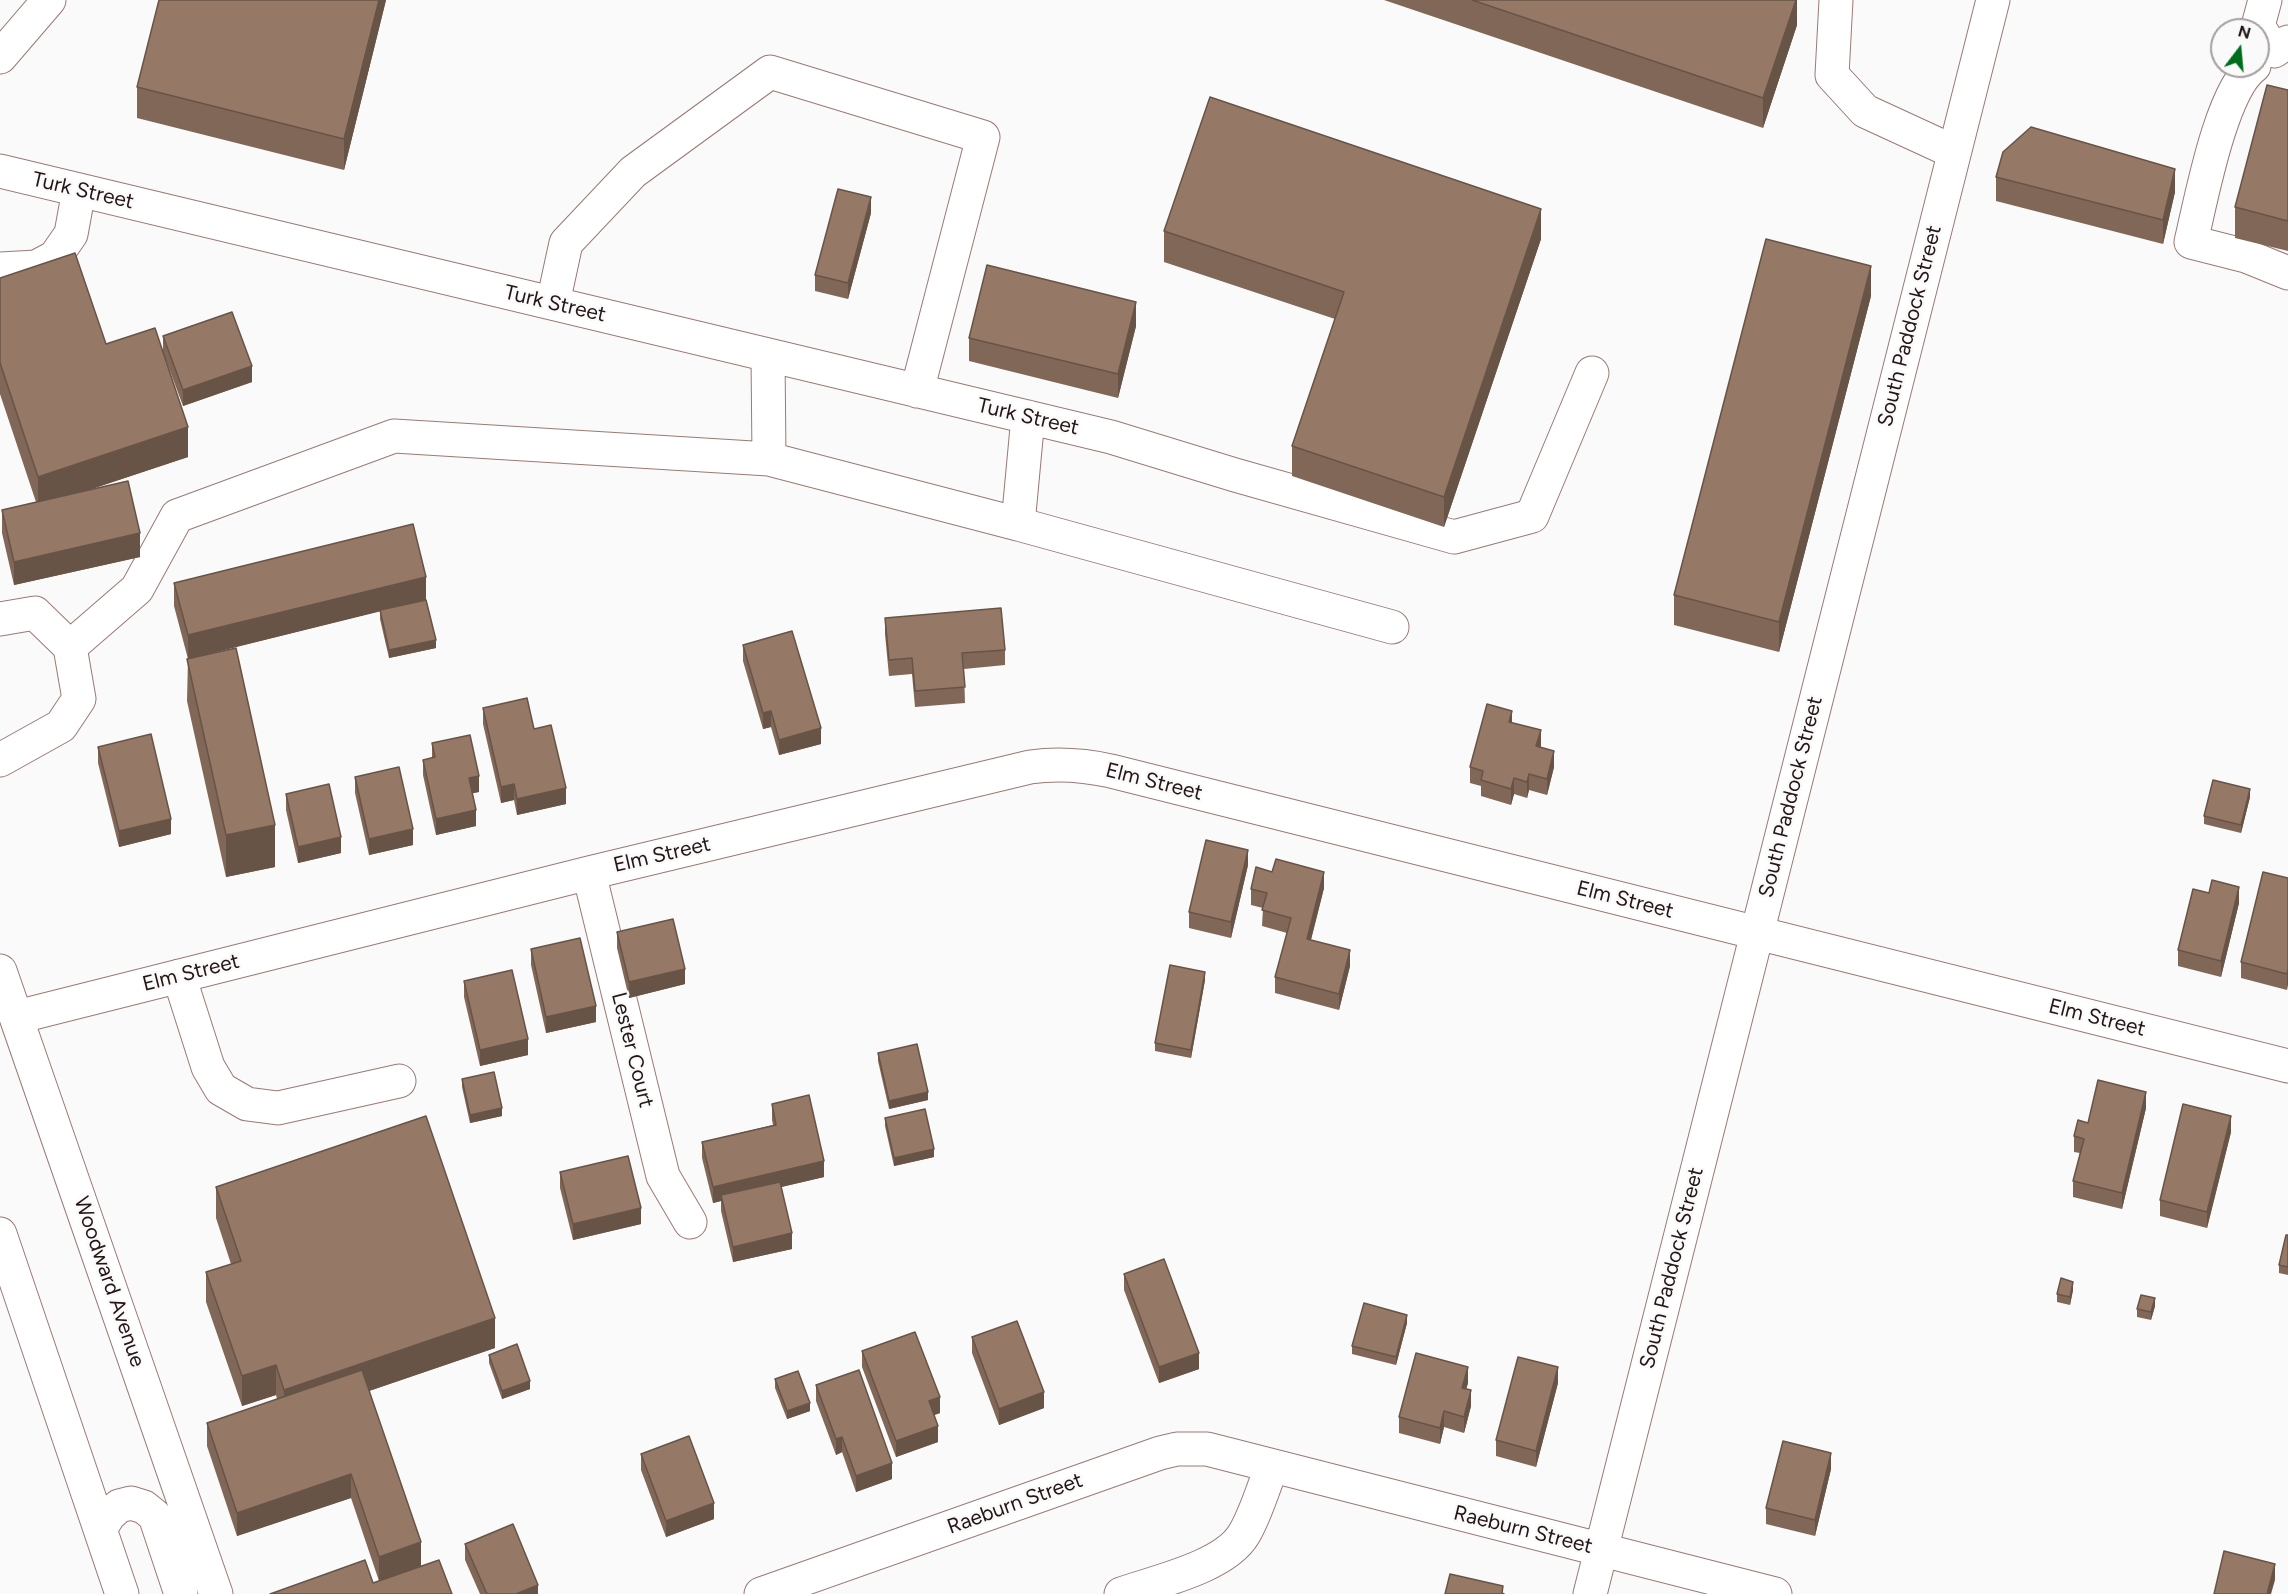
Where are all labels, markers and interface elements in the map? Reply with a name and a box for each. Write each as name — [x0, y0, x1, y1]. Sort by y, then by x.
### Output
north arrow — [2210, 18, 2270, 78]
text: N — [2236, 21, 2253, 43]
street label: Turk Street — [30, 167, 136, 215]
street label: South Paddock Street — [1873, 223, 1947, 429]
street label: Turk Street — [502, 280, 608, 328]
street label: Turk Street — [975, 393, 1081, 441]
street label: South Paddock Street — [1754, 694, 1828, 900]
street label: Elm Street — [1103, 758, 1205, 806]
street label: Elm Street — [611, 832, 713, 878]
street label: Elm Street — [1574, 876, 1676, 924]
street label: Elm Street — [140, 949, 242, 997]
street label: Lester Court — [606, 990, 658, 1110]
street label: Elm Street — [2046, 994, 2148, 1042]
street label: South Paddock Street — [1635, 1165, 1709, 1371]
street label: Woodward Avenue — [68, 1194, 150, 1370]
street label: Raeburn Street — [944, 1468, 1086, 1540]
street label: Raeburn Street — [1451, 1501, 1595, 1559]

